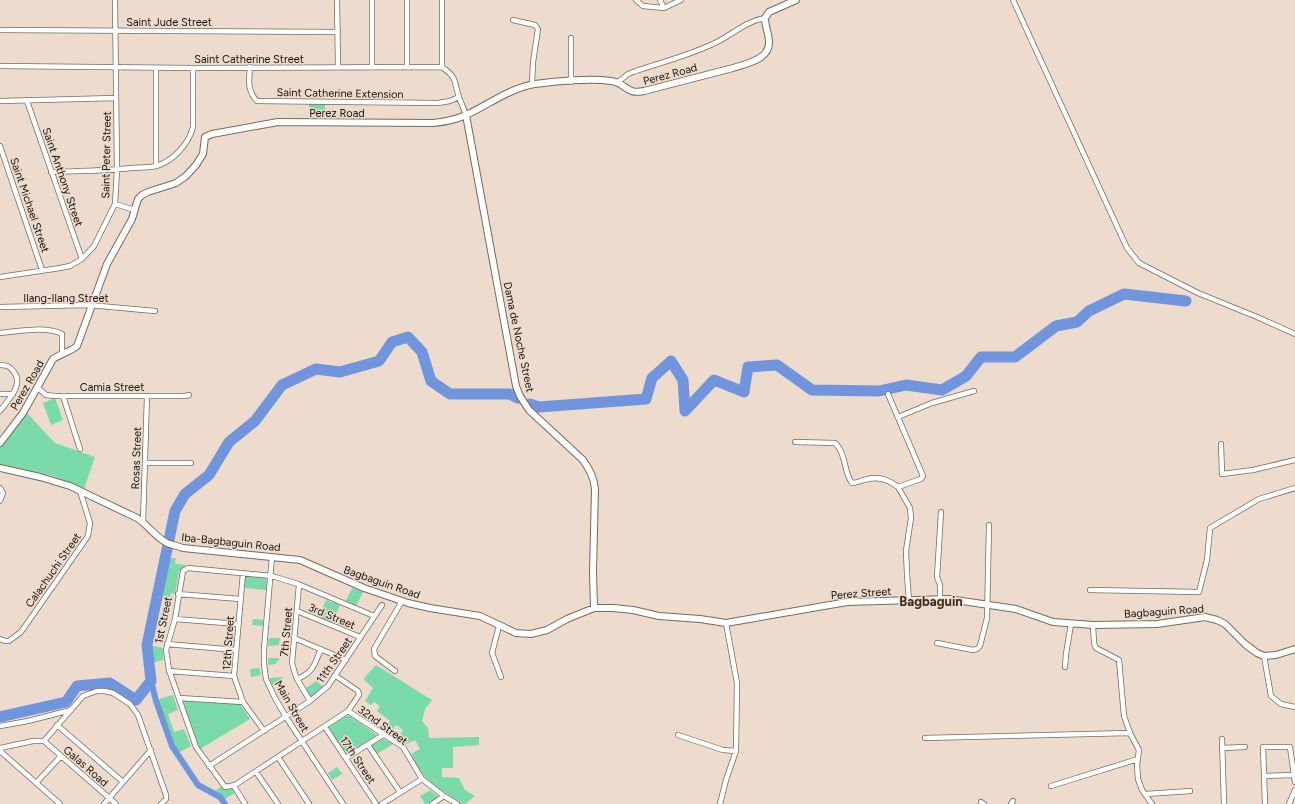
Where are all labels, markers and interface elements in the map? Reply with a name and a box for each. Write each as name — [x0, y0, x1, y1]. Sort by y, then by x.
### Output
street label: Saint Jude Street — [126, 16, 212, 29]
street label: Saint Catherine Street — [194, 53, 304, 66]
street label: Perez Road — [642, 61, 699, 88]
street label: Saint Catherine Extension — [276, 86, 404, 101]
street label: Perez Road — [309, 107, 365, 120]
street label: Saint Peter Street — [99, 111, 114, 199]
street label: Saint Anthony Street — [40, 126, 86, 228]
street label: Saint Michael Street — [7, 156, 52, 254]
street label: Dama de Noche Street — [500, 281, 537, 393]
street label: Ilang-Ilang Street — [23, 292, 109, 305]
street label: Perez Road — [8, 358, 47, 413]
street label: Camia Street — [80, 381, 144, 394]
street label: Rosas Street — [129, 426, 144, 490]
street label: Calachuchi Street — [23, 531, 84, 610]
street label: Iba-Bagbaguin Road — [181, 531, 281, 554]
street label: Bagbaguin Road — [342, 563, 422, 602]
street label: Perez Street — [830, 585, 892, 602]
district label: Bagbaguin — [899, 594, 963, 609]
street label: 1st Street — [152, 596, 175, 645]
street label: 3rd Street — [306, 601, 357, 632]
street label: Bagbaguin Road — [1124, 602, 1204, 621]
street label: 7th Street — [278, 607, 295, 657]
street label: 12th Street — [220, 615, 237, 671]
street label: 11th Street — [314, 635, 355, 686]
street label: Main Street — [272, 678, 311, 734]
street label: 32nd Street — [355, 703, 410, 748]
street label: 17th Street — [337, 734, 378, 786]
street label: Galas Road — [61, 743, 111, 789]

